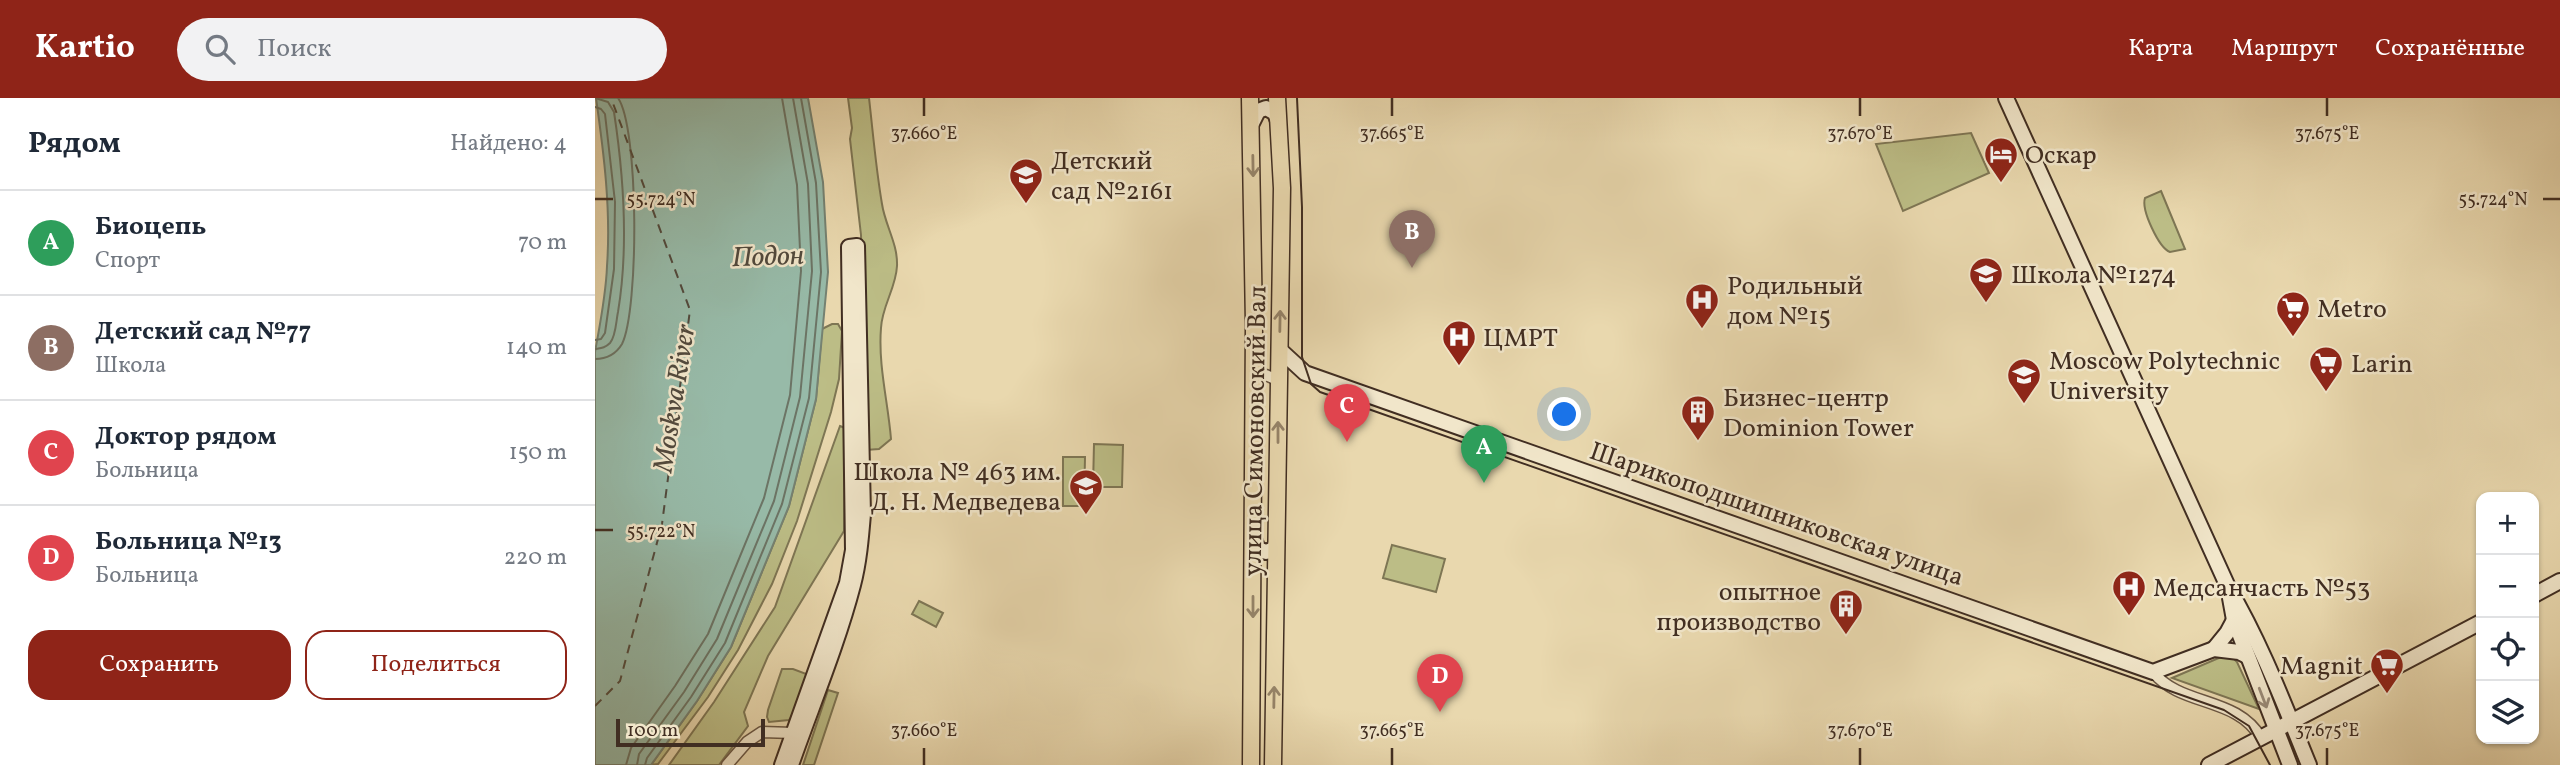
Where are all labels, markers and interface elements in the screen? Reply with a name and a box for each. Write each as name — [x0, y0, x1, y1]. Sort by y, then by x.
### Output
search box — [177, 18, 667, 81]
text: Kartio — [35, 26, 135, 72]
icon: search — [201, 30, 239, 68]
text: Поиск — [257, 31, 331, 67]
text: Карта — [2128, 32, 2193, 66]
text: Маршрут — [2231, 32, 2337, 66]
text: Сохранённые — [2375, 32, 2525, 66]
text: 37.660°E — [891, 122, 957, 147]
text: 37.665°E — [1360, 122, 1425, 147]
text: 37.670°E — [1827, 122, 1893, 147]
text: 37.675°E — [2295, 122, 2359, 147]
text: Рядом — [28, 123, 121, 165]
text: Найдено: 4 — [450, 128, 567, 160]
hotel icon: Оскар — [1982, 135, 2020, 184]
place label: Оскар — [2025, 138, 2097, 174]
place label: Детский сад №2161 — [1051, 144, 1173, 210]
one-way arrow — [1246, 154, 1260, 177]
school or university icon: Детский сад №2161 — [1007, 156, 1045, 205]
text: 55.724°N — [627, 188, 696, 213]
text: 55.724°N — [2459, 188, 2528, 213]
text: Биоцепь — [95, 209, 206, 245]
pin: B — [1389, 210, 1435, 268]
text: A — [43, 227, 59, 259]
text: 70 m — [518, 227, 567, 259]
water label: Подон — [731, 237, 805, 278]
text: Спорт — [95, 245, 160, 277]
school or university icon: Школа №1274 — [1967, 255, 2005, 304]
place label: Школа №1274 — [2011, 258, 2176, 294]
place label: Родильный дом №15 — [1727, 269, 1863, 335]
hospital icon: Родильный дом №15 — [1683, 281, 1721, 330]
street label: улица Симоновский Вал — [1235, 285, 1277, 577]
supermarket icon: Metro — [2274, 289, 2312, 338]
place label: Metro — [2317, 292, 2387, 328]
one-way arrow — [1274, 309, 1287, 332]
text: Детский сад №77 — [95, 314, 311, 350]
hospital icon: ЦМРТ — [1440, 318, 1478, 367]
water label: Moskva River — [644, 321, 706, 476]
place label: ЦМРТ — [1483, 321, 1558, 357]
text: B — [43, 332, 59, 364]
text: 140 m — [506, 332, 567, 364]
place label: Moscow Polytechnic University — [2049, 344, 2280, 410]
supermarket icon: Larin — [2307, 344, 2345, 393]
place label: Larin — [2351, 347, 2413, 383]
text: Школа — [95, 350, 166, 382]
school or university icon: Moscow Polytechnic University — [2005, 356, 2043, 405]
place label: Бизнес-центр Dominion Tower — [1723, 381, 1914, 447]
pin: C — [1324, 384, 1370, 442]
building icon: Бизнес-центр Dominion Tower — [1679, 393, 1717, 442]
your location — [1547, 397, 1581, 431]
text: Доктор рядом — [95, 419, 276, 455]
one-way arrow — [1271, 421, 1285, 444]
pin: A — [1461, 425, 1507, 483]
street label: Шарикоподшипниковская улица — [1584, 434, 1968, 596]
text: C — [44, 437, 58, 469]
text: 150 m — [509, 437, 567, 469]
text: Больница — [95, 455, 199, 487]
place label: Школа № 463 им. Д. Н. Медведева — [853, 455, 1061, 521]
school or university icon: Школа № 463 им. Д. Н. Медведева — [1067, 467, 1105, 516]
map controls — [2476, 492, 2539, 744]
button: + — [2476, 492, 2539, 555]
text: 55.722°N — [627, 520, 695, 545]
text: Больница №13 — [95, 524, 282, 560]
text: D — [43, 542, 59, 574]
text: 220 m — [504, 542, 567, 574]
button: − — [2476, 555, 2539, 618]
text: Больница — [95, 560, 199, 592]
hospital icon: Медсанчасть №53 — [2110, 568, 2148, 617]
place label: Медсанчасть №53 — [2153, 571, 2370, 607]
place label: опытное производство — [1657, 575, 1821, 641]
building icon: опытное производство — [1827, 587, 1865, 636]
one-way arrow — [1246, 596, 1260, 619]
button: locate — [2476, 618, 2539, 681]
button: Сохранить — [28, 630, 291, 700]
button: Поделиться — [305, 630, 567, 700]
supermarket icon: Magnit — [2368, 646, 2406, 695]
place label: Magnit — [2280, 649, 2363, 685]
pin: D — [1417, 654, 1463, 712]
button: layers — [2476, 681, 2539, 744]
one-way arrow — [1267, 686, 1281, 709]
one-way arrow — [2258, 687, 2271, 709]
scale bar — [616, 716, 765, 748]
text: 100 m — [627, 718, 678, 744]
text: 37.660°E — [891, 719, 957, 744]
text: 37.665°E — [1360, 719, 1425, 744]
text: 37.670°E — [1827, 719, 1893, 744]
text: 37.675°E — [2295, 719, 2359, 744]

